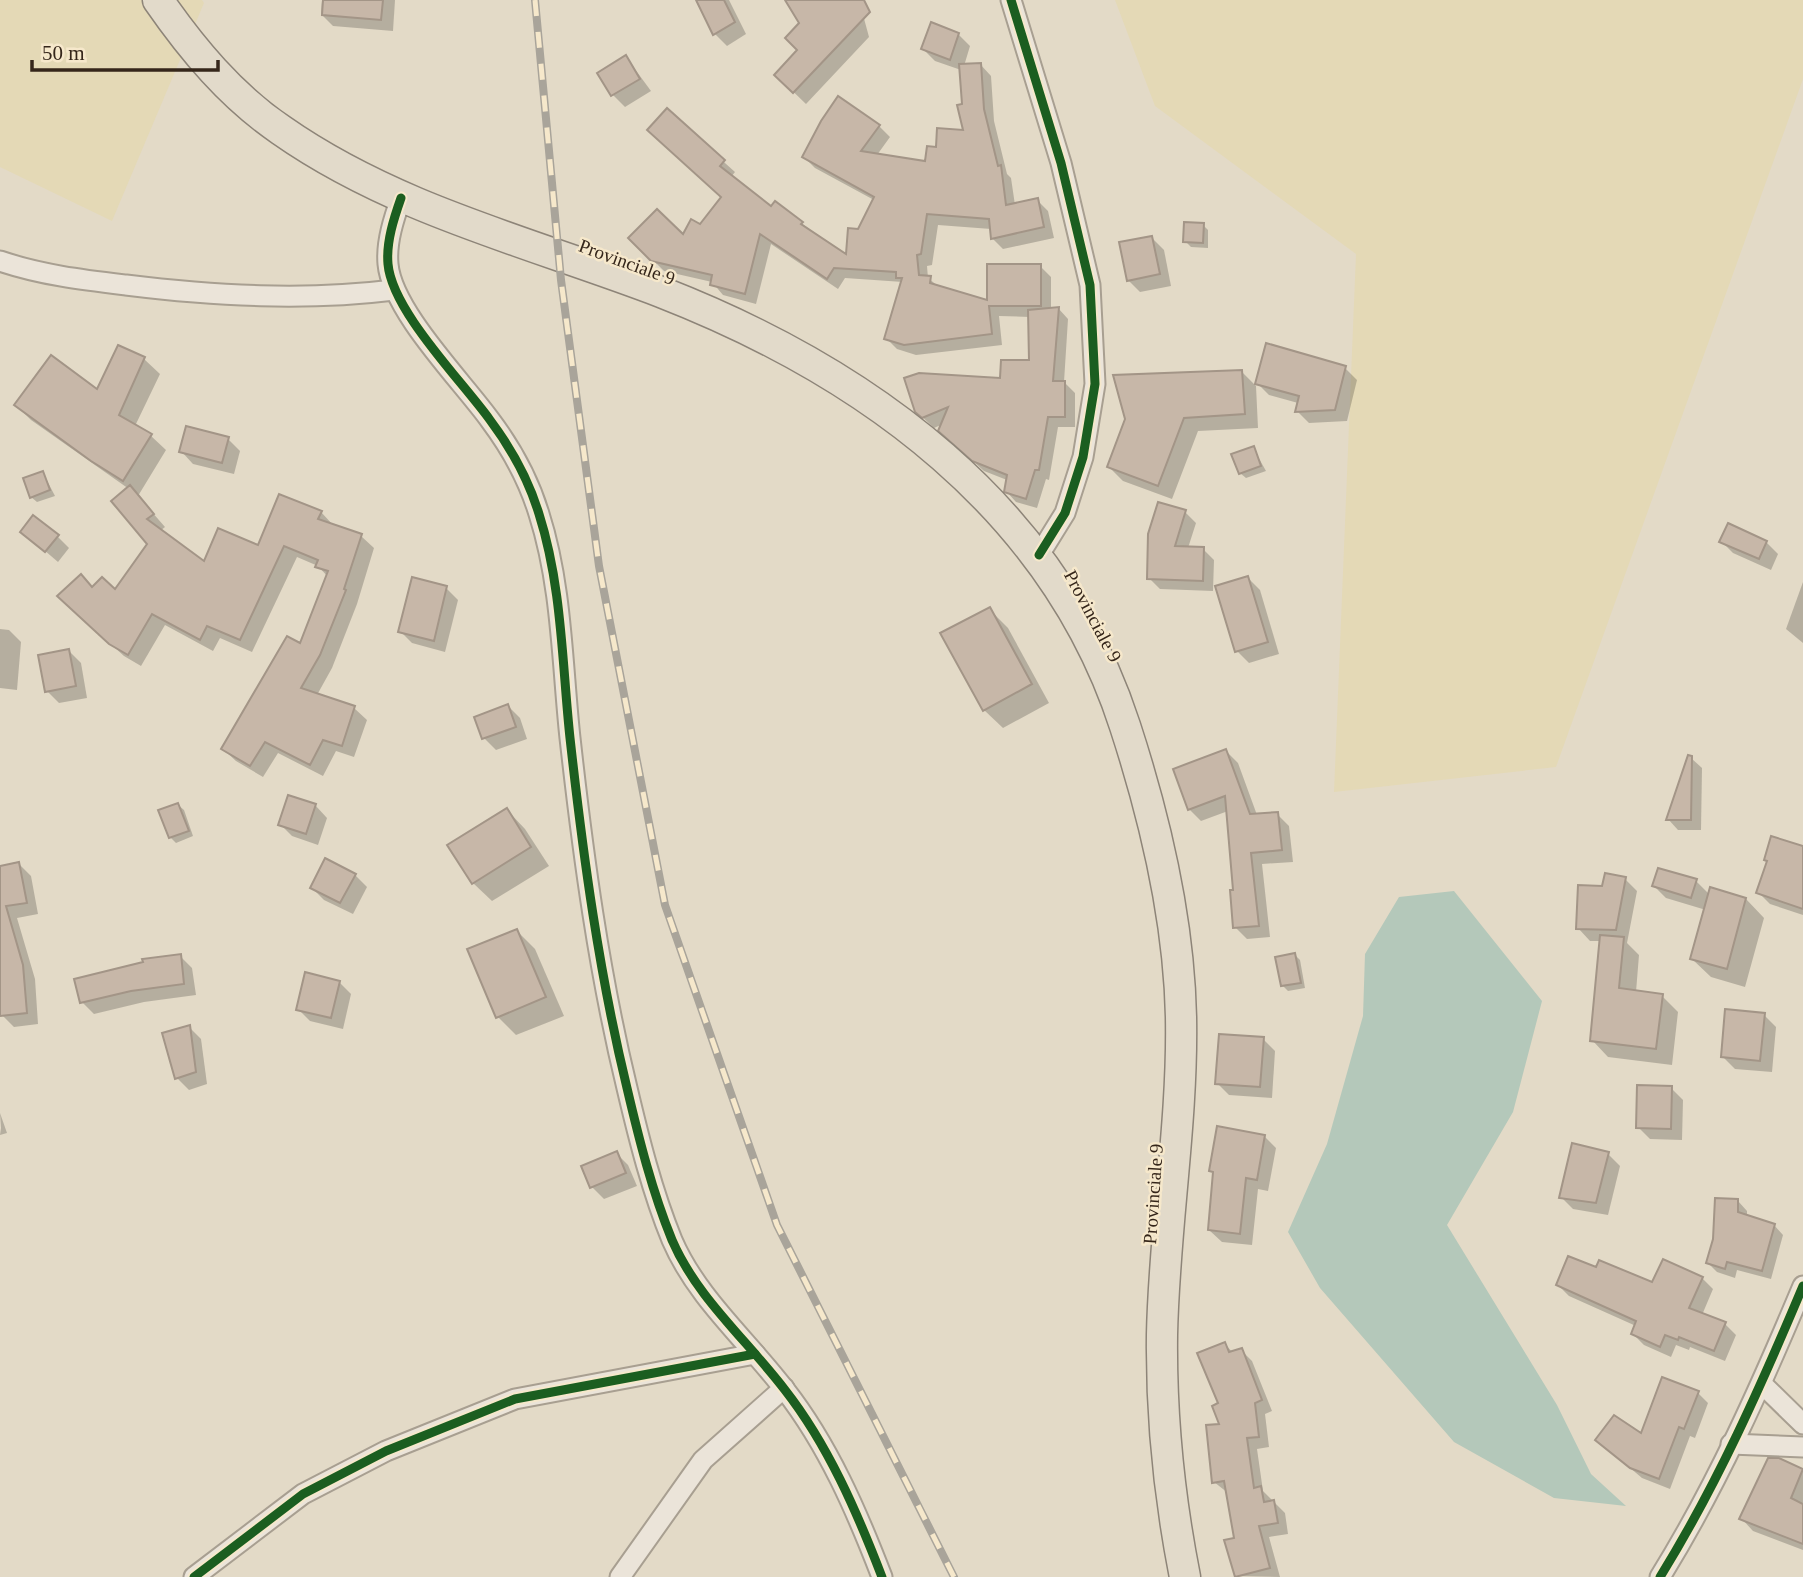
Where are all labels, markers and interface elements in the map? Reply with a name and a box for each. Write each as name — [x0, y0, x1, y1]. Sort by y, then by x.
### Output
scale bar — [32, 28, 217, 72]
text: 50 m — [42, 41, 85, 65]
street label: Provinciale 9 — [576, 235, 678, 289]
street label: Provinciale 9 — [1060, 567, 1126, 665]
street label: Provinciale 9 — [1139, 1143, 1167, 1245]

